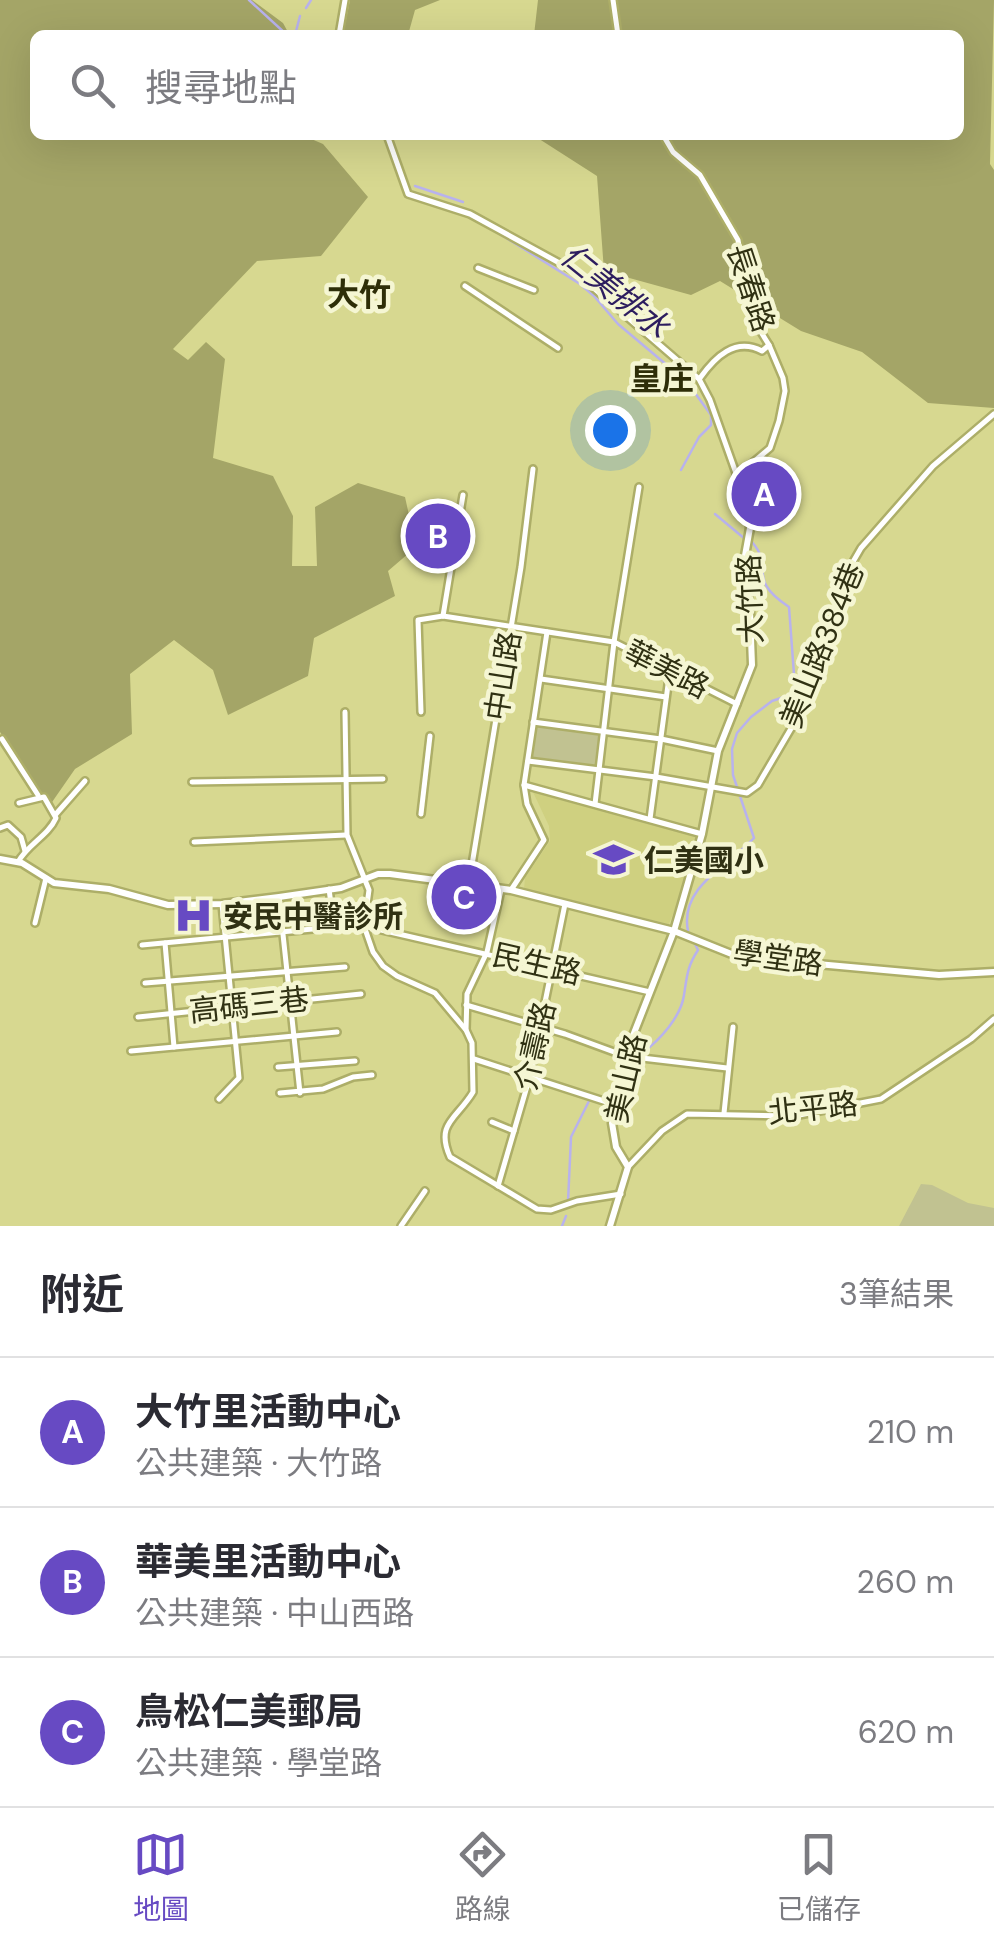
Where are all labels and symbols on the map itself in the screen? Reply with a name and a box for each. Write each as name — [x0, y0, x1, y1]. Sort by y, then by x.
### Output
water label: 仁美排水 — [552, 234, 680, 349]
street label: 長春路 — [719, 239, 783, 337]
district label: 大竹 — [327, 274, 391, 316]
district label: 皇庄 — [630, 358, 694, 400]
your location — [585, 405, 636, 456]
pin: A — [732, 456, 796, 532]
pin: B — [406, 498, 470, 574]
street label: 大竹路 — [729, 553, 771, 645]
street label: 美山路384巷 — [771, 557, 873, 733]
street label: 中山路 — [477, 629, 529, 723]
street label: 華美路 — [618, 631, 716, 707]
school or university icon: 仁美國小 — [593, 839, 635, 881]
place label: 仁美國小 — [644, 841, 764, 880]
pin: C — [432, 860, 496, 934]
hospital icon: 安民中醫診所 — [172, 895, 214, 937]
place label: 安民中醫診所 — [223, 897, 403, 936]
street label: 學堂路 — [731, 932, 825, 984]
street label: 民生路 — [489, 935, 585, 993]
street label: 高碼三巷 — [187, 979, 311, 1031]
street label: 介壽路 — [506, 998, 564, 1094]
street label: 美山路 — [597, 1030, 655, 1126]
street label: 北平路 — [766, 1084, 860, 1132]

